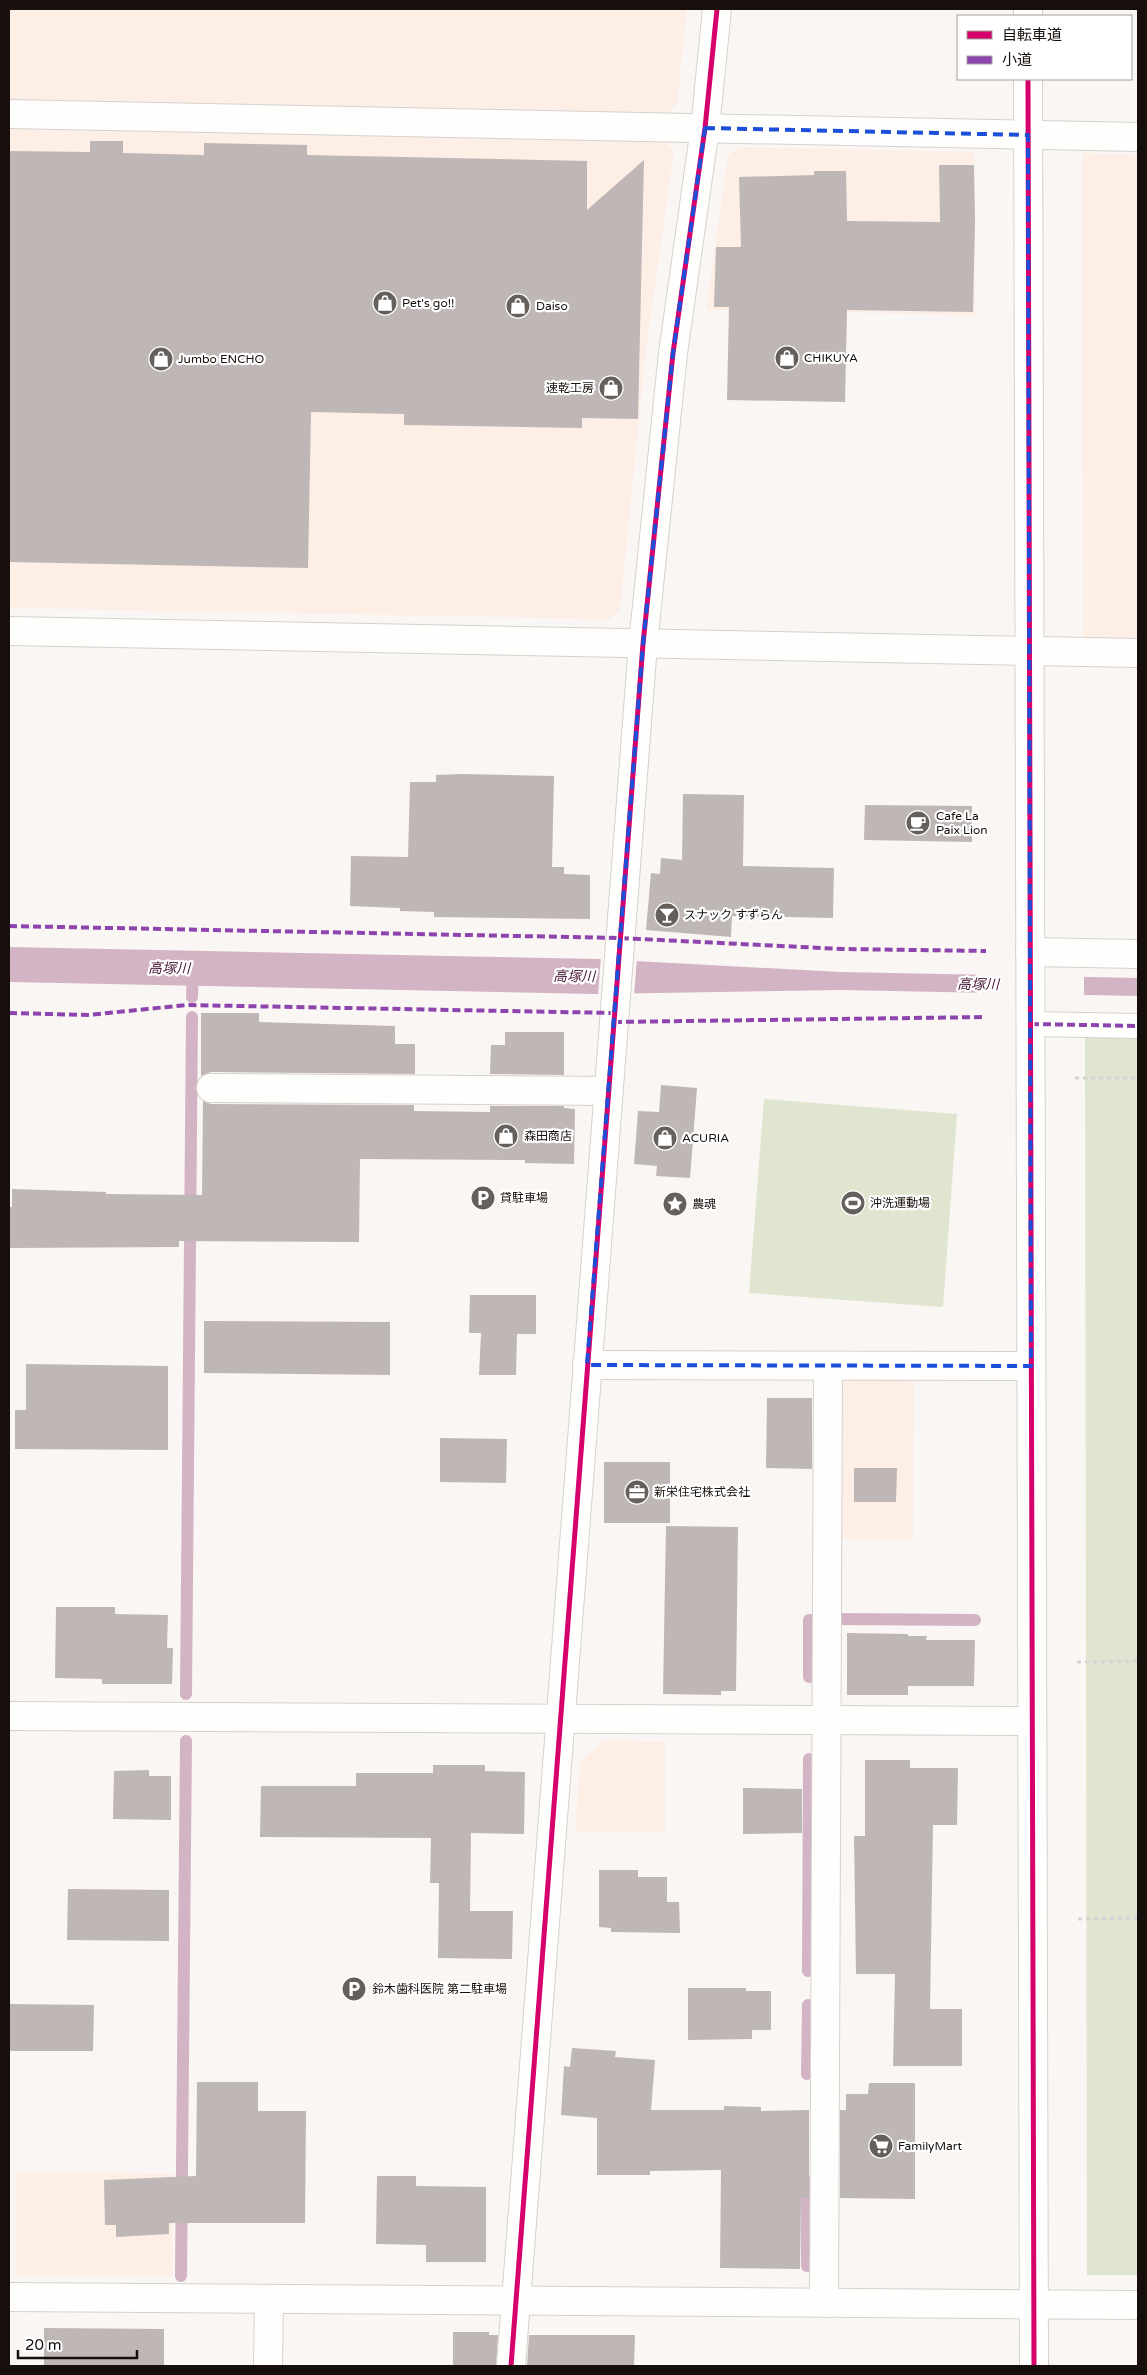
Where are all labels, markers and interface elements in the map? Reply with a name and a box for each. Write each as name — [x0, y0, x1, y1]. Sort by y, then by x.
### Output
legend — [957, 15, 1132, 80]
text: 自転車道 — [1002, 26, 1062, 44]
text: 小道 — [1002, 51, 1032, 69]
shop icon: Pet's go!! — [372, 290, 398, 316]
shop icon: Daiso — [505, 293, 531, 319]
place label: Pet's go!! — [402, 296, 454, 310]
place label: Daiso — [536, 299, 568, 313]
shop icon: CHIKUYA — [774, 345, 800, 371]
shop icon: Jumbo ENCHO — [148, 346, 174, 372]
place label: CHIKUYA — [804, 351, 858, 365]
place label: Jumbo ENCHO — [178, 352, 265, 366]
shop icon: 速乾工房 — [598, 375, 624, 401]
place label: 速乾工房 — [546, 381, 594, 395]
place label: Cafe La Paix Lion — [936, 809, 988, 837]
cafe icon: Cafe La Paix Lion — [905, 810, 931, 836]
bar icon: スナック すずらん — [654, 902, 680, 928]
place label: スナック すずらん — [684, 908, 783, 922]
water label: 高塚川 — [148, 960, 192, 977]
water label: 高塚川 — [553, 968, 597, 985]
water label: 高塚川 — [957, 976, 1001, 993]
shop icon: 森田商店 — [493, 1123, 519, 1149]
shop icon: ACURIA — [652, 1125, 678, 1151]
place label: 森田商店 — [524, 1129, 572, 1143]
place label: ACURIA — [682, 1131, 729, 1145]
parking icon: 貸駐車場 — [470, 1185, 496, 1211]
sports icon: 沖洗運動場 — [840, 1190, 866, 1216]
place label: 貸駐車場 — [500, 1191, 548, 1205]
place icon: 農魂 — [662, 1191, 688, 1217]
place label: 沖洗運動場 — [870, 1196, 930, 1210]
place label: 農魂 — [692, 1197, 716, 1211]
office icon: 新栄住宅株式会社 — [624, 1479, 650, 1505]
place label: 新栄住宅株式会社 — [654, 1485, 750, 1499]
parking icon: 鈴木歯科医院 第二駐車場 — [341, 1976, 367, 2002]
place label: 鈴木歯科医院 第二駐車場 — [372, 1982, 507, 1996]
supermarket icon: FamilyMart — [868, 2133, 894, 2159]
place label: FamilyMart — [898, 2139, 962, 2153]
scale bar — [18, 2328, 136, 2360]
text: 20 m — [25, 2336, 62, 2354]

